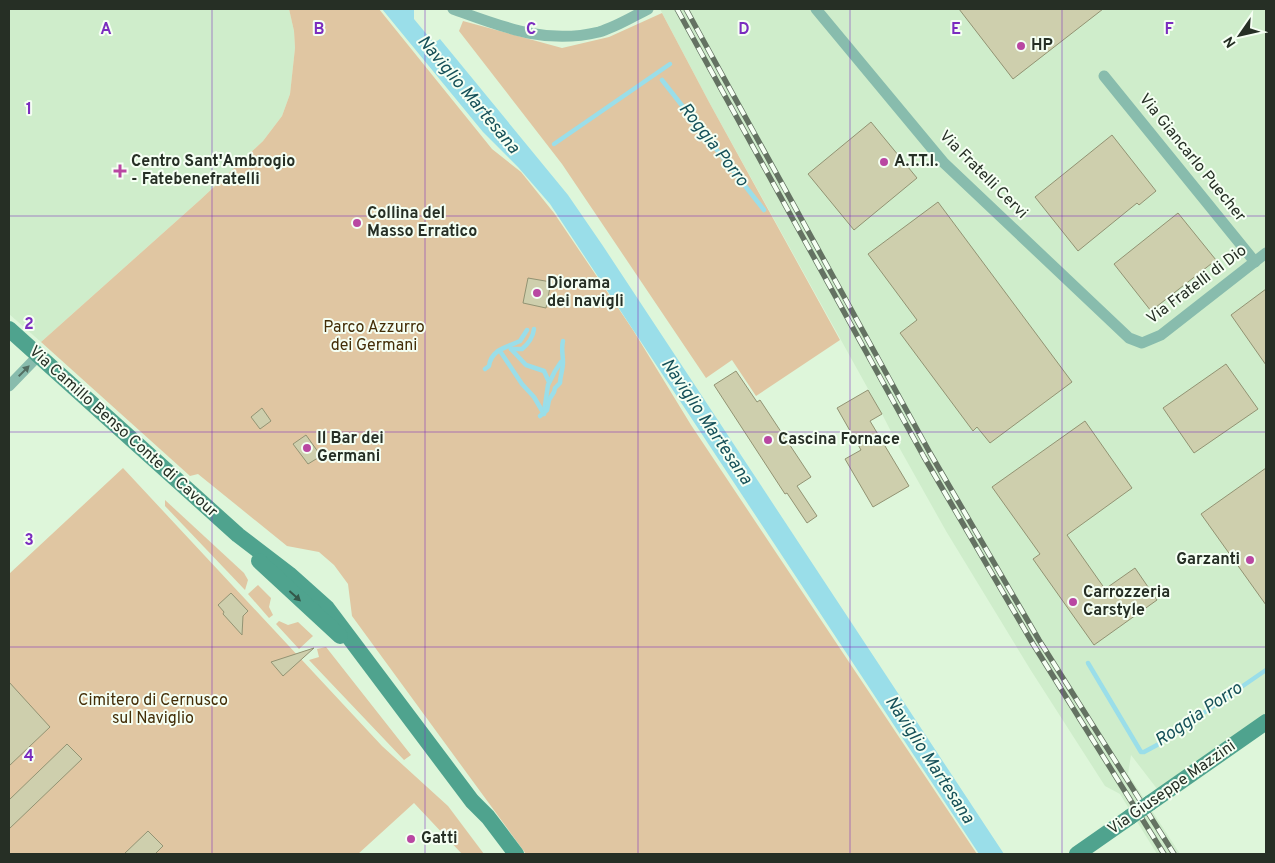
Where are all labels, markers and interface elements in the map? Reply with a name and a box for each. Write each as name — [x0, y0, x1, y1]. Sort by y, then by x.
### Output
north arrow — [1215, 10, 1265, 60]
text: A — [100, 20, 112, 40]
text: B — [313, 20, 325, 40]
text: C — [526, 20, 536, 40]
text: D — [738, 20, 750, 40]
text: E — [951, 20, 961, 40]
text: F — [1164, 20, 1174, 40]
water label: Naviglio Martesana — [412, 31, 525, 160]
text: N — [1221, 33, 1240, 50]
place label: HP — [1031, 36, 1053, 56]
marker: HP — [1015, 40, 1027, 52]
street label: Via Giancarlo Puecher — [1134, 90, 1250, 226]
water label: Roggia Porro — [673, 98, 753, 192]
text: 1 — [26, 100, 32, 120]
street label: Via Fratelli Cervi — [935, 127, 1031, 223]
place label: Centro Sant'Ambrogio - Fatebenefratelli — [131, 152, 295, 190]
place label: A.T.T.I. — [894, 152, 938, 172]
marker: A.T.T.I. — [878, 156, 890, 168]
marker: Centro Sant'Ambrogio - Fatebenefratelli — [113, 164, 127, 178]
place label: Collina del Masso Erratico — [367, 204, 477, 242]
marker: Collina del Masso Erratico — [351, 217, 363, 229]
street label: Via Fratelli di Dio — [1143, 241, 1251, 329]
place label: Diorama dei navigli — [547, 274, 624, 312]
marker: Diorama dei navigli — [531, 287, 543, 299]
text: 2 — [24, 315, 34, 335]
park label: Parco Azzurro dei Germani — [323, 318, 425, 356]
street label: Via Camillo Benso Conte di Cavour — [25, 342, 221, 522]
water label: Naviglio Martesana — [655, 354, 757, 490]
one-way arrow — [18, 365, 30, 377]
place label: Il Bar dei Germani — [317, 429, 384, 467]
place label: Cascina Fornace — [778, 430, 900, 450]
marker: Cascina Fornace — [762, 434, 774, 446]
marker: Il Bar dei Germani — [301, 442, 313, 454]
text: 3 — [24, 531, 34, 551]
place label: Garzanti — [1176, 550, 1240, 570]
marker: Garzanti — [1244, 554, 1256, 566]
place label: Carrozzeria Carstyle — [1083, 583, 1170, 621]
one-way arrow — [289, 590, 301, 602]
marker: Carrozzeria Carstyle — [1067, 596, 1079, 608]
water label: Roggia Porro — [1151, 677, 1247, 753]
park label: Cimitero di Cernusco sul Naviglio — [78, 691, 228, 729]
water label: Naviglio Martesana — [879, 692, 979, 829]
street label: Via Giuseppe Mazzini — [1104, 736, 1240, 840]
text: 4 — [24, 747, 34, 767]
place label: Gatti — [421, 829, 457, 849]
marker: Gatti — [405, 833, 417, 845]

